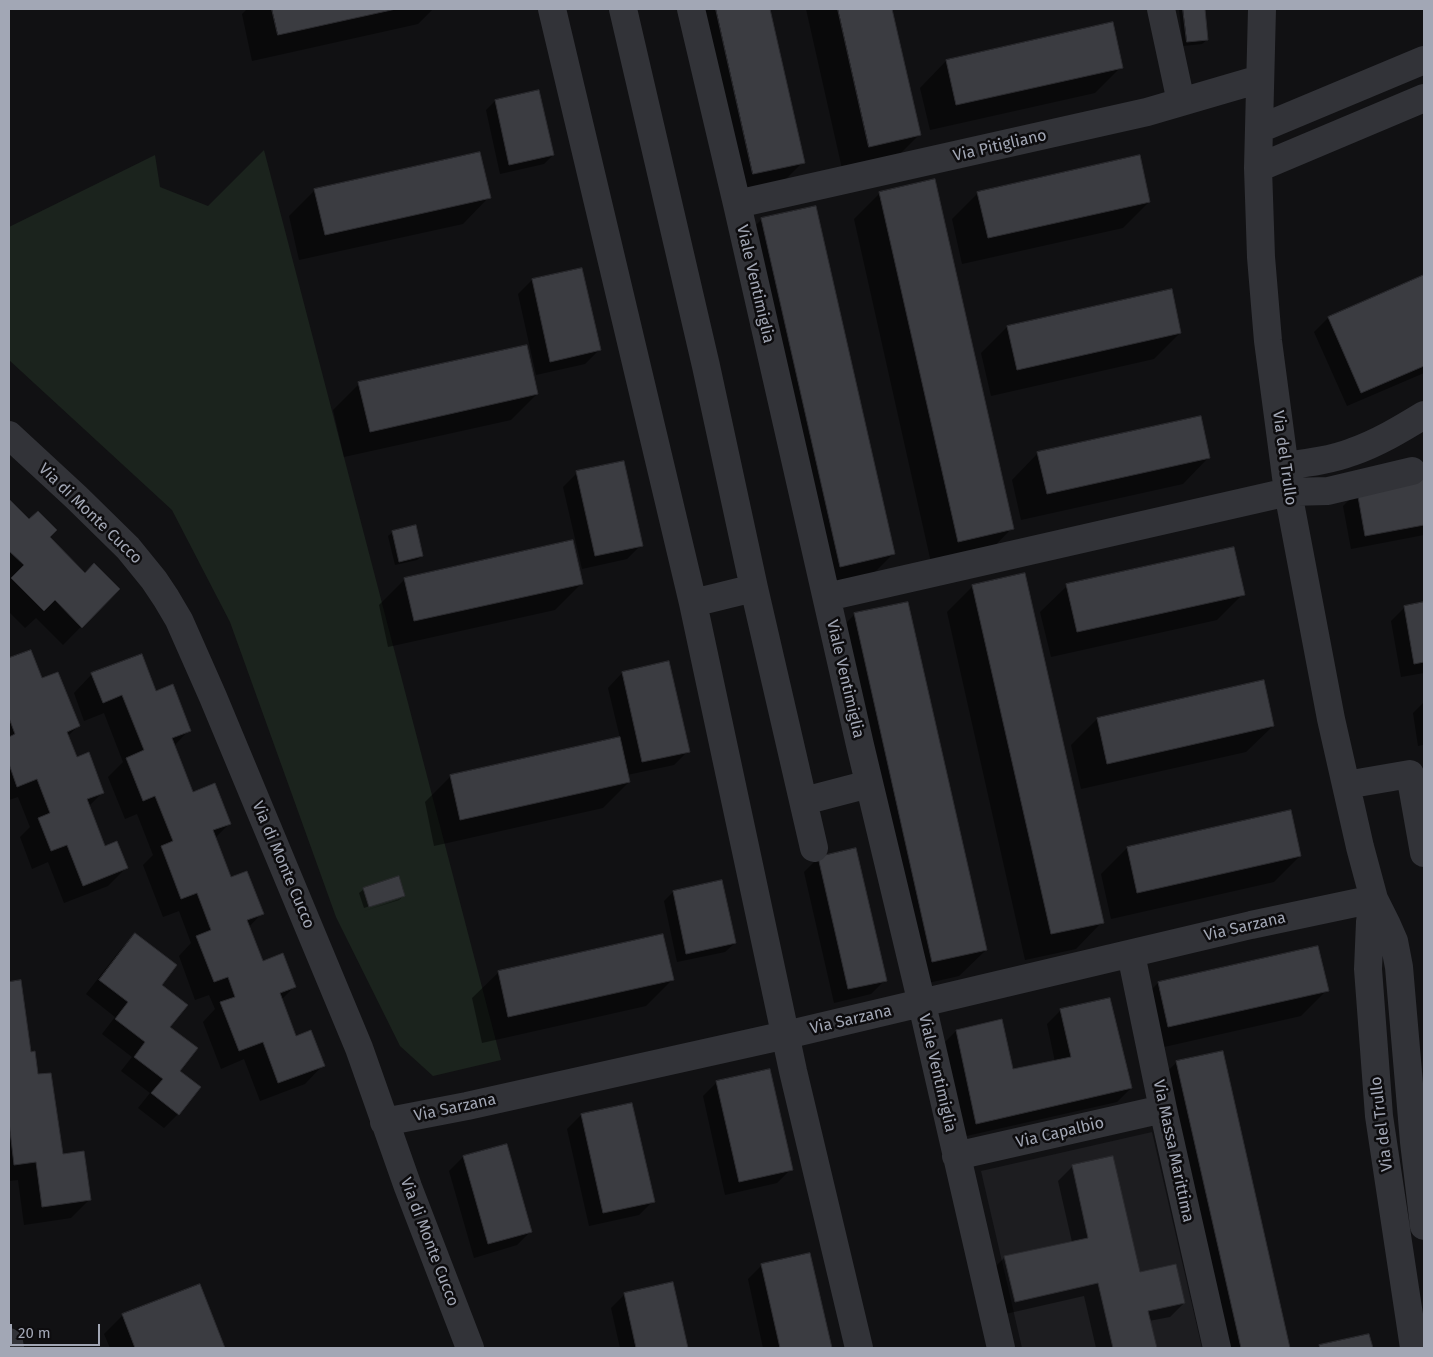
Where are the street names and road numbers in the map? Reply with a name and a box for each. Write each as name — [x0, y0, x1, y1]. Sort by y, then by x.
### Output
street label: Via Pitigliano — [951, 126, 1049, 166]
street label: Viale Ventimiglia — [732, 223, 778, 345]
street label: Via del Trullo — [1268, 409, 1300, 507]
street label: Via di Monte Cucco — [34, 460, 146, 568]
street label: Viale Ventimiglia — [822, 618, 868, 740]
street label: Via di Monte Cucco — [248, 799, 318, 931]
street label: Via Sarzana — [1202, 908, 1288, 946]
street label: Via Sarzana — [808, 1001, 894, 1039]
street label: Viale Ventimiglia — [914, 1012, 960, 1134]
street label: Via del Trullo — [1367, 1075, 1397, 1173]
street label: Via Massa Marittima — [1149, 1078, 1197, 1224]
street label: Via Sarzana — [412, 1090, 498, 1126]
street label: Via Capalbio — [1014, 1114, 1106, 1152]
street label: Via di Monte Cucco — [396, 1175, 462, 1309]

